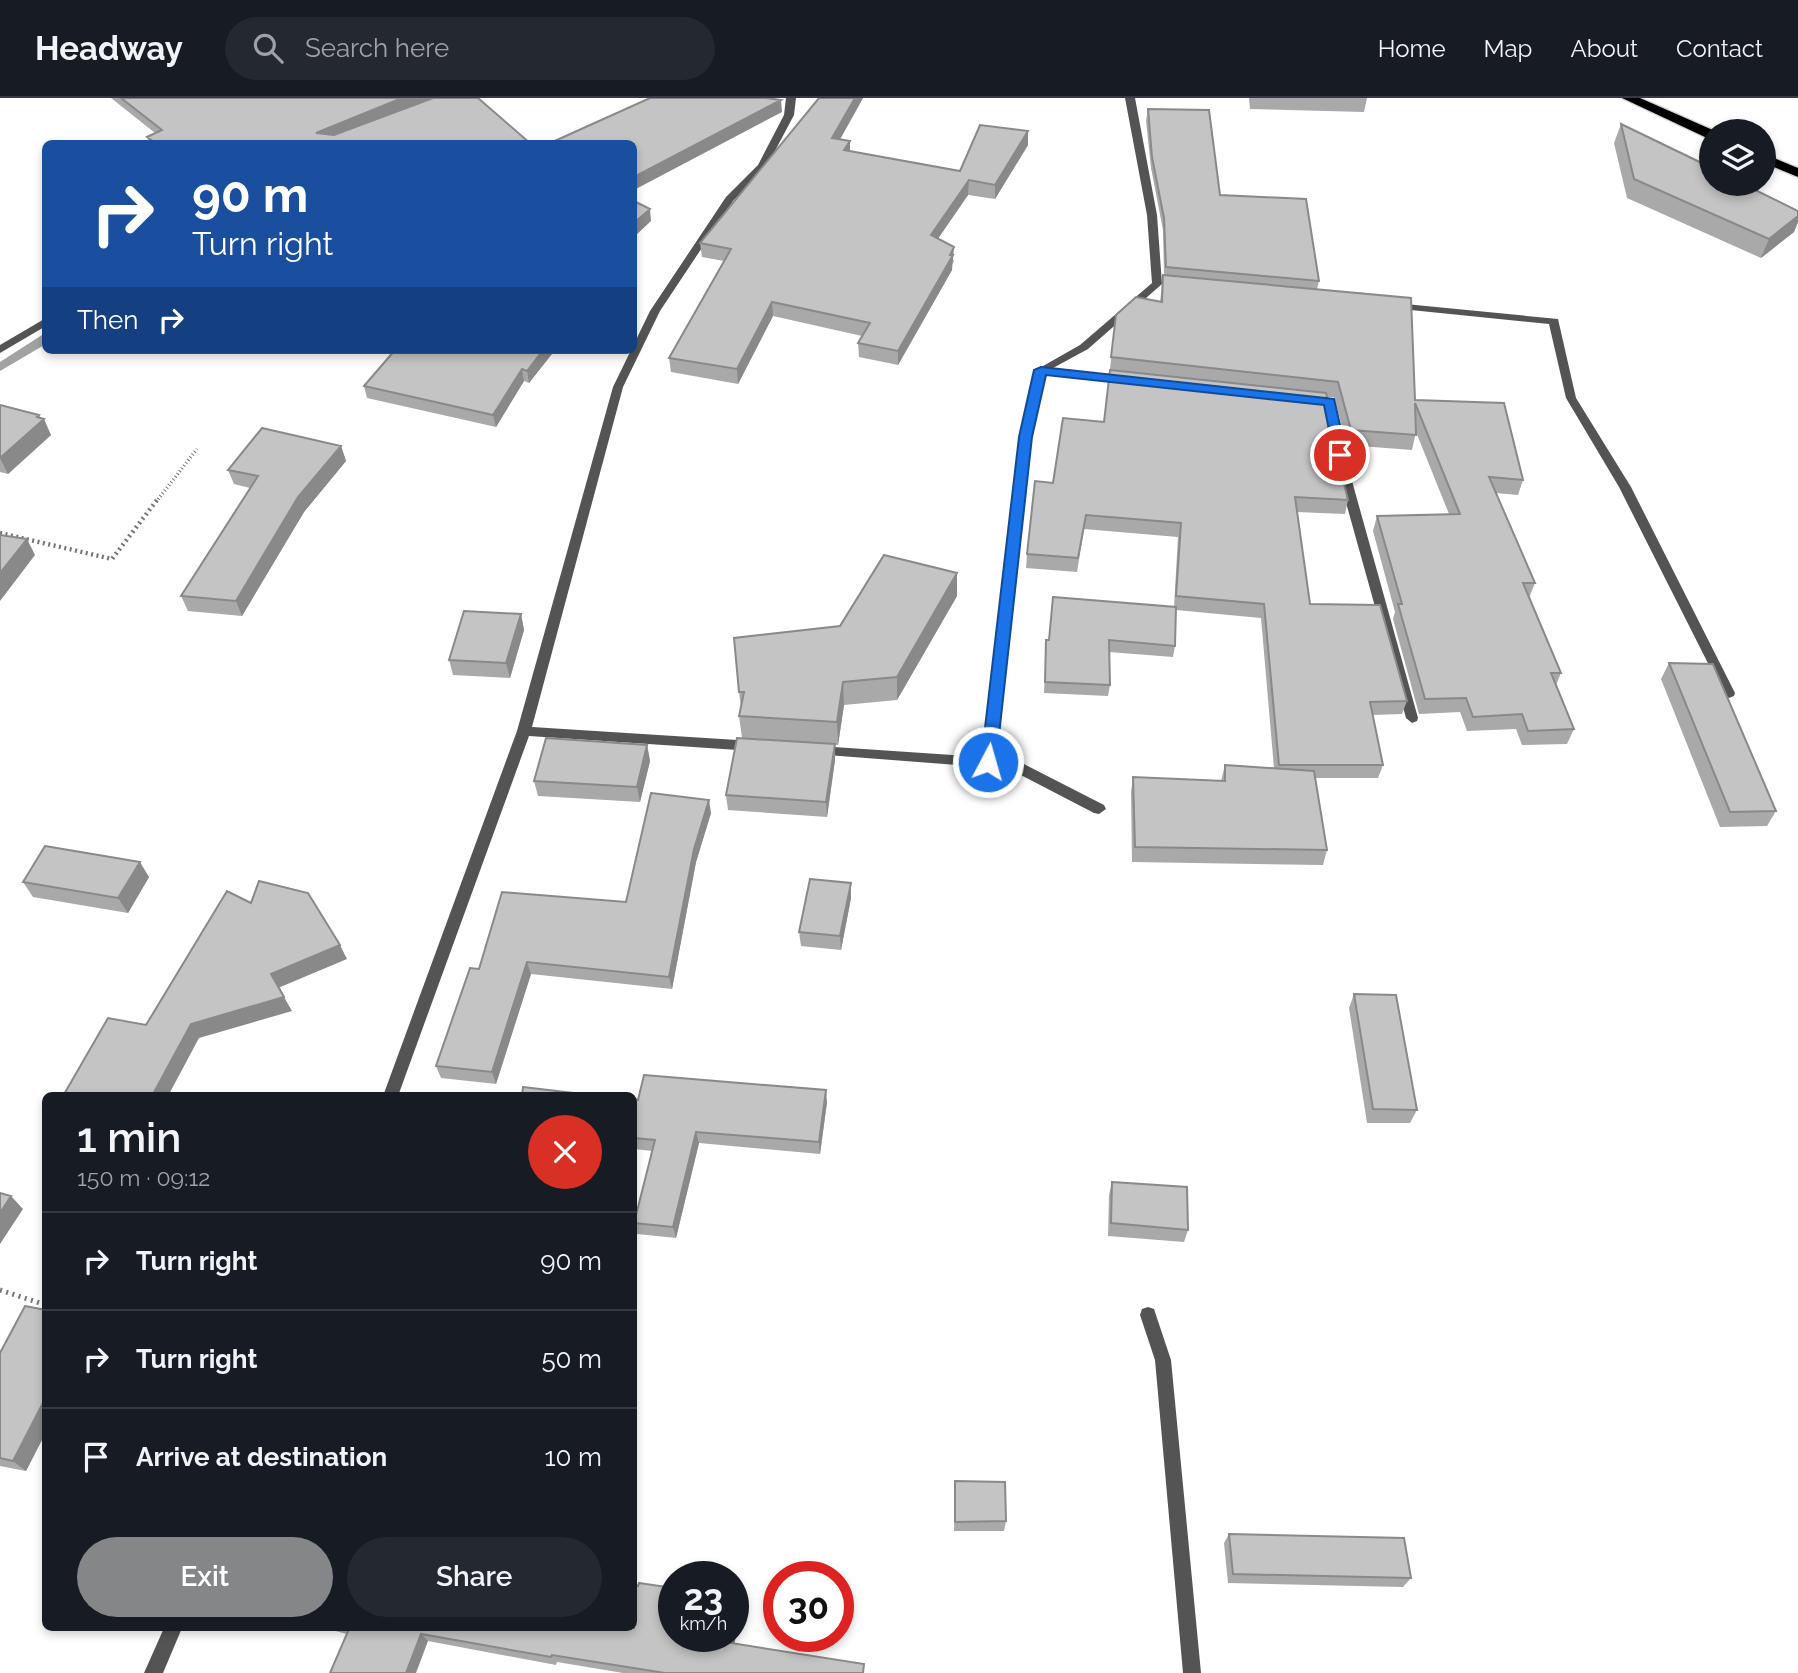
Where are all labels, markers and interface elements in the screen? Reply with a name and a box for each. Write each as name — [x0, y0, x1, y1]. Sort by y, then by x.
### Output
search box — [225, 17, 715, 80]
text: Headway — [35, 29, 183, 68]
icon: search — [249, 29, 287, 67]
text: Search here — [305, 33, 449, 63]
text: Home — [1378, 34, 1446, 63]
text: Map — [1484, 34, 1532, 63]
text: About — [1570, 34, 1638, 63]
text: Contact — [1676, 34, 1763, 63]
map controls — [1699, 119, 1776, 196]
button: layers — [1699, 119, 1776, 196]
text: 90 m — [192, 166, 308, 223]
icon: right — [77, 168, 168, 259]
text: Turn right — [192, 225, 333, 262]
icon: right — [152, 301, 190, 339]
text: Then — [77, 305, 138, 335]
pin — [1310, 425, 1370, 485]
icon: arrive — [1321, 436, 1359, 474]
position arrow — [951, 725, 1025, 799]
text: 1 min — [77, 1113, 181, 1162]
button: close — [528, 1115, 602, 1189]
text: 150 m · 09:12 — [77, 1164, 210, 1191]
icon: right — [77, 1242, 115, 1280]
text: Turn right — [136, 1246, 257, 1276]
text: 90 m — [540, 1246, 602, 1276]
icon: right — [77, 1340, 115, 1378]
text: Turn right — [136, 1344, 257, 1374]
text: 50 m — [541, 1344, 602, 1374]
icon: arrive — [77, 1438, 115, 1476]
text: Arrive at destination — [136, 1442, 387, 1472]
text: 10 m — [544, 1442, 602, 1472]
button: Exit — [77, 1537, 333, 1617]
button: Share — [347, 1537, 602, 1617]
speed limit sign: 30 — [763, 1561, 854, 1652]
text: 23 — [684, 1577, 723, 1618]
text: km/h — [680, 1613, 727, 1634]

